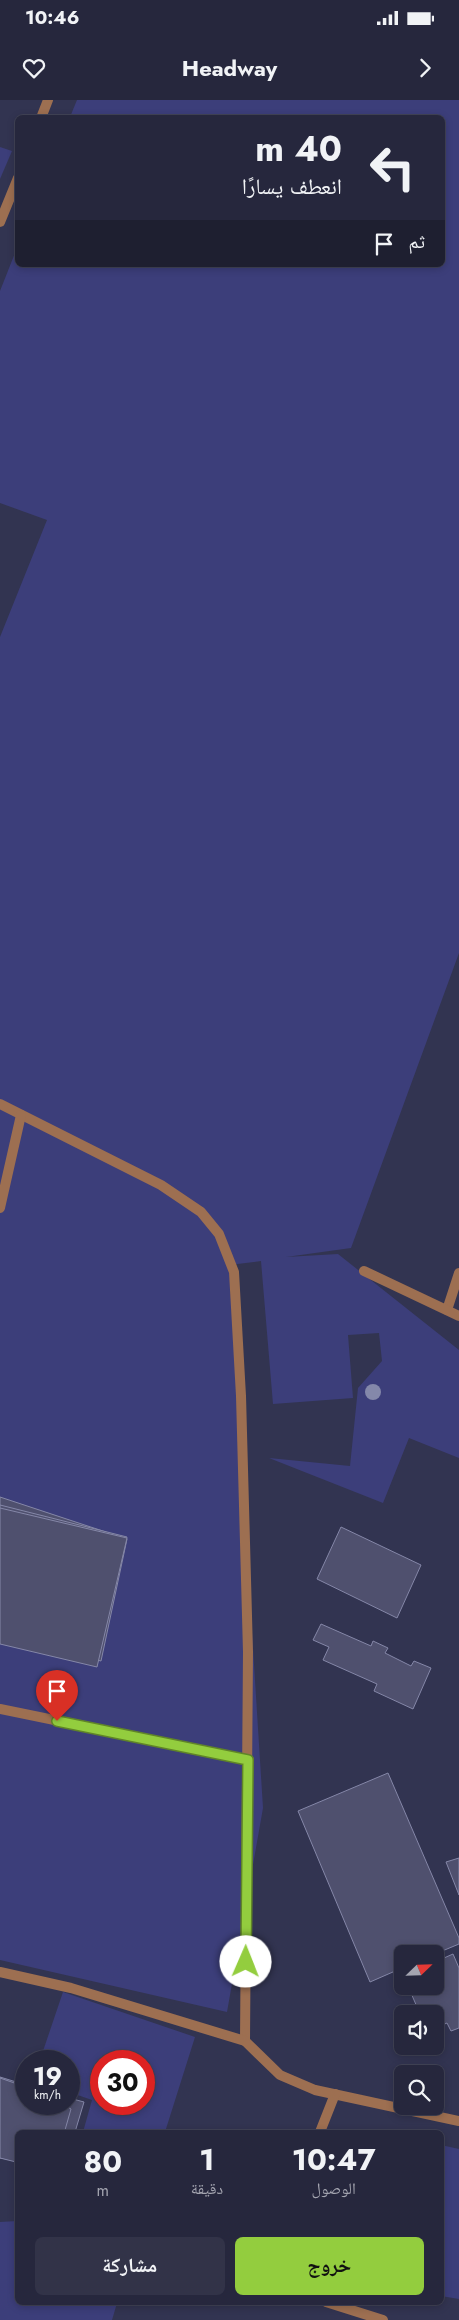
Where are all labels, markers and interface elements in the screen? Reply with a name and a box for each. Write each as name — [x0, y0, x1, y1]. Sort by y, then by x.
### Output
text: 10:46 — [25, 4, 79, 31]
text: Headway — [182, 52, 277, 84]
icon: heart — [20, 54, 48, 82]
icon: forward — [411, 54, 439, 82]
text: 40 m — [255, 124, 342, 174]
icon: left — [360, 135, 425, 200]
text: انعطف يسارًا — [242, 170, 342, 202]
text: ثم — [408, 228, 425, 255]
icon: arrive — [370, 230, 398, 258]
pin — [36, 1670, 78, 1721]
icon: arrive — [43, 1677, 71, 1705]
position arrow — [219, 1935, 271, 1987]
north arrow — [394, 1945, 444, 1995]
map controls — [394, 1945, 444, 2115]
button: sound — [394, 2005, 444, 2055]
speed limit sign: 30 — [90, 2050, 155, 2115]
text: 19 — [33, 2058, 62, 2094]
button: search — [394, 2065, 444, 2115]
text: km/h — [34, 2086, 61, 2104]
text: 1 — [199, 2138, 215, 2181]
text: 10:47 — [292, 2138, 376, 2181]
text: 80 — [84, 2140, 122, 2183]
text: دقيقة — [191, 2177, 223, 2200]
text: الوصول — [311, 2177, 356, 2200]
text: m — [97, 2179, 109, 2202]
button: مشاركة — [35, 2237, 225, 2295]
button: خروج — [235, 2237, 424, 2295]

